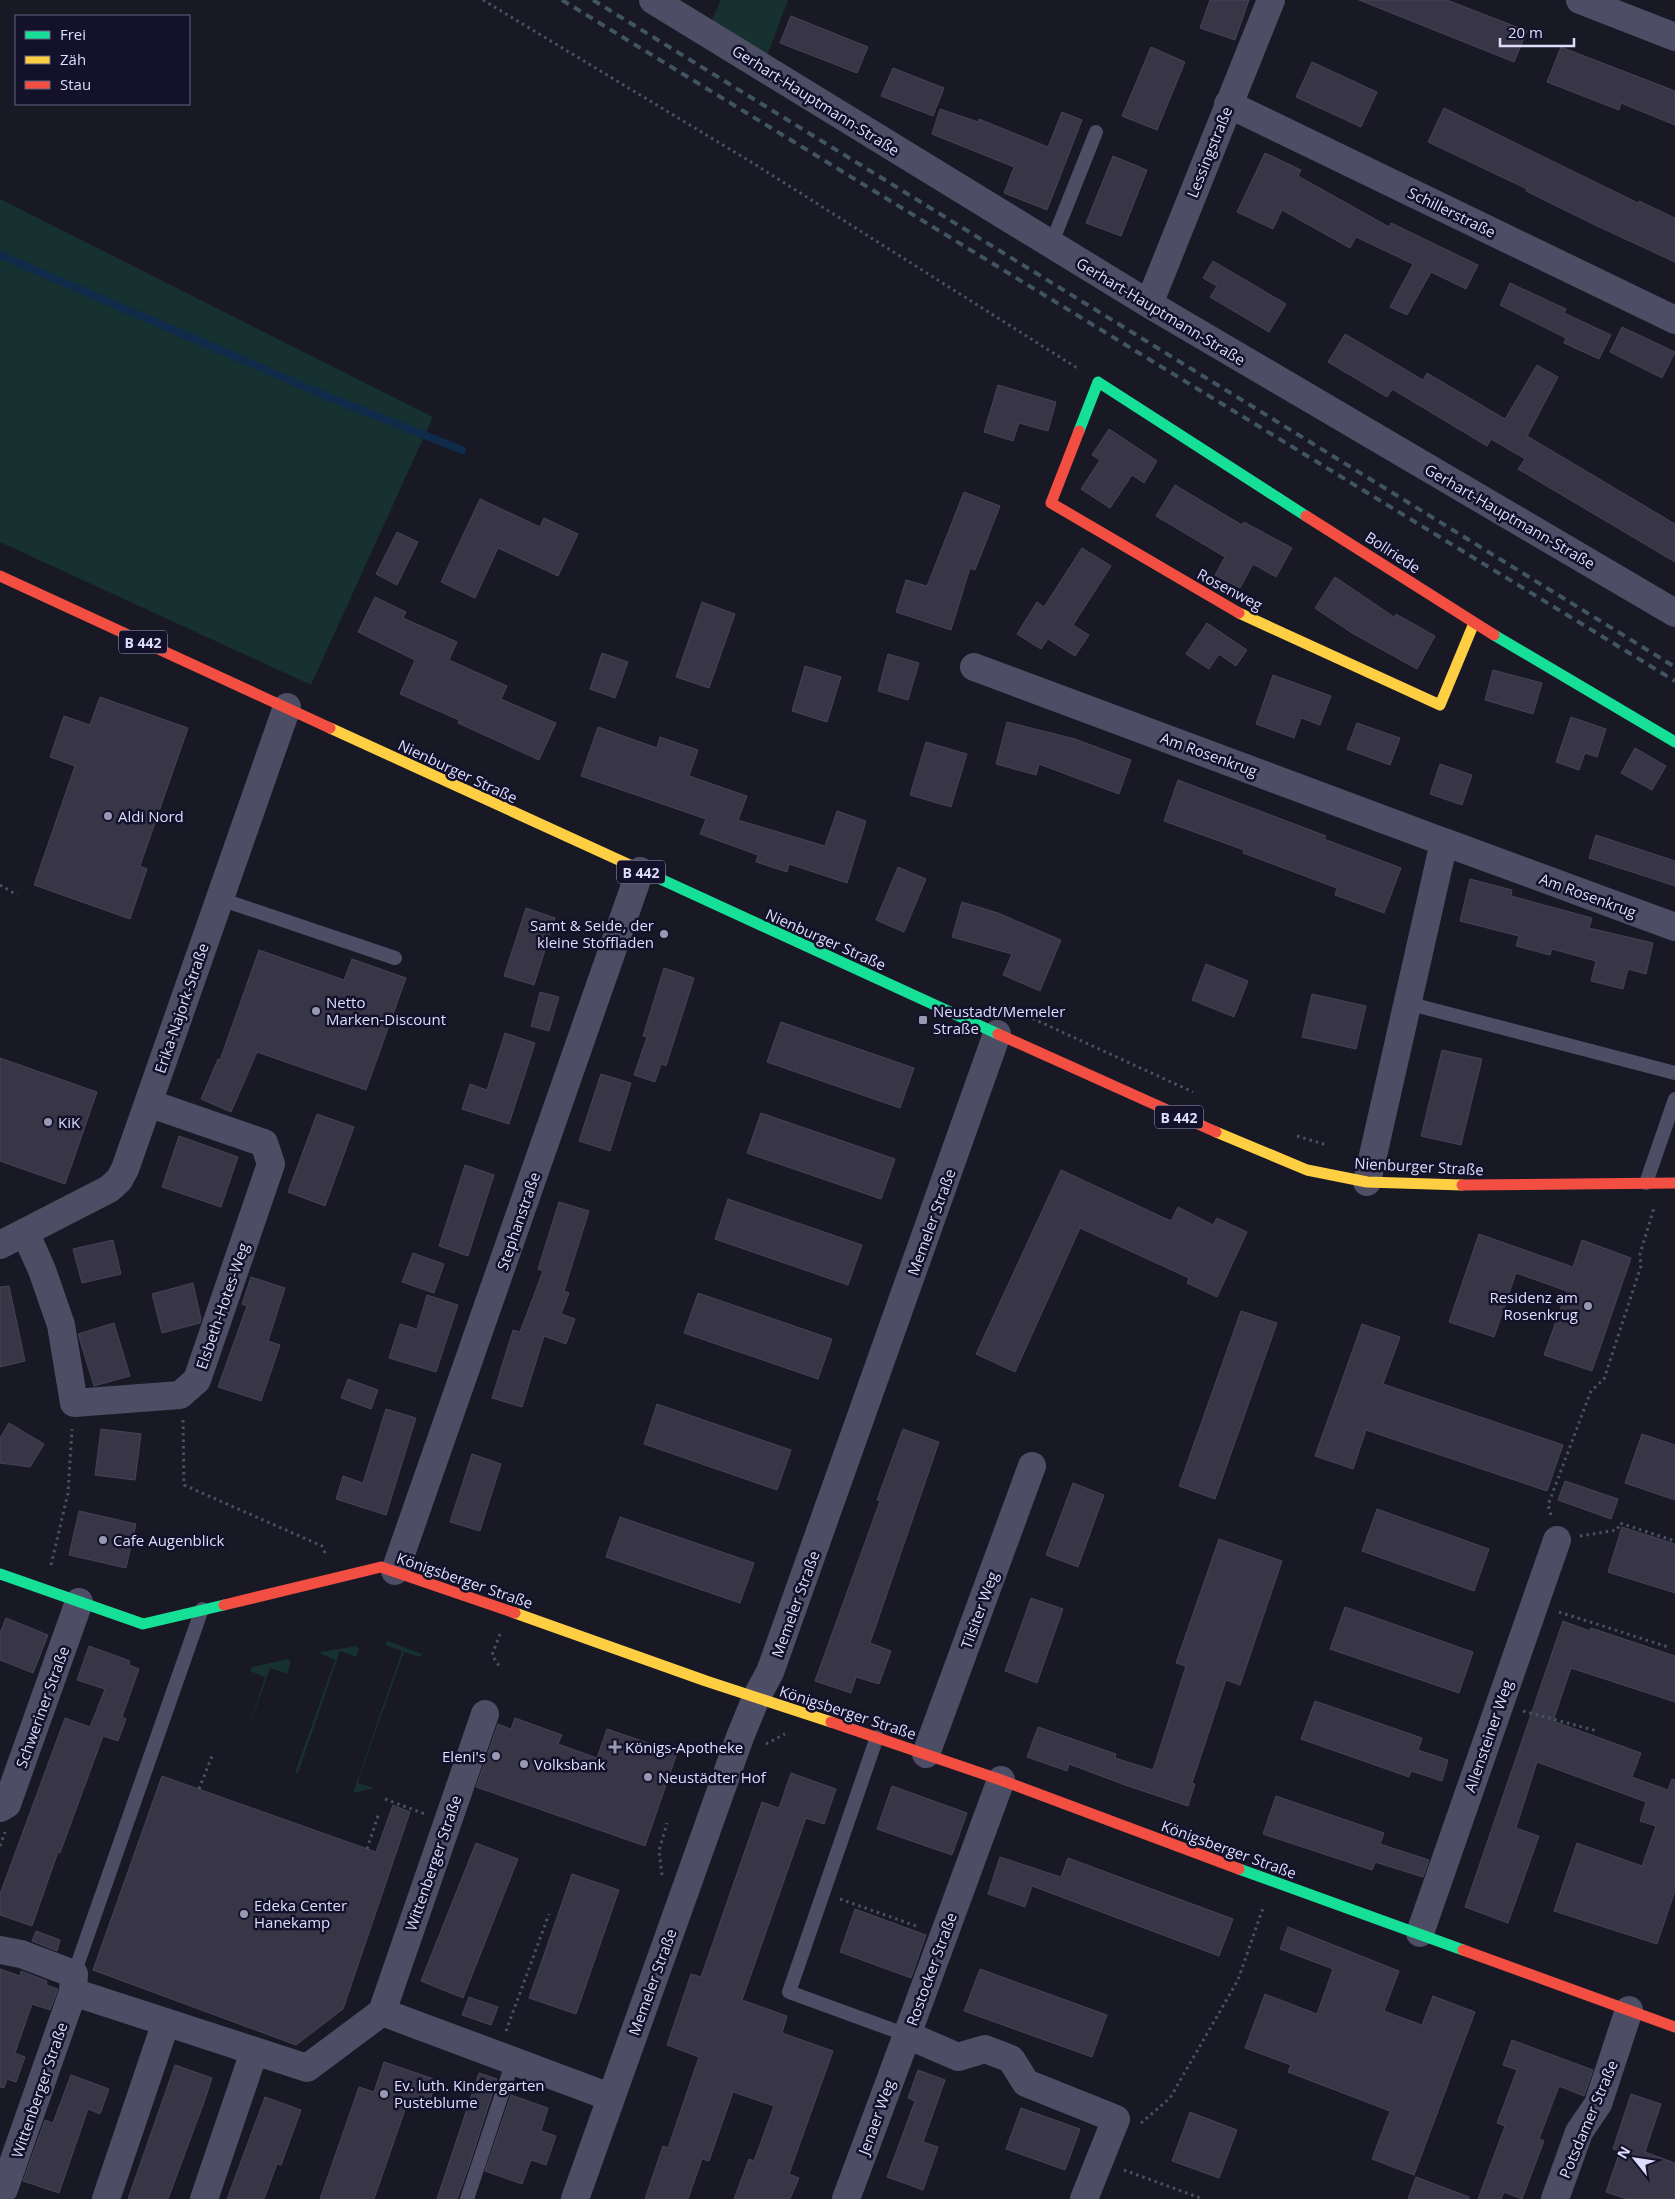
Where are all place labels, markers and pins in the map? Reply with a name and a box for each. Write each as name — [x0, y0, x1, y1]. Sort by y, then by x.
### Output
place label: Aldi Nord — [118, 806, 184, 826]
marker: Aldi Nord — [102, 810, 114, 822]
place label: Samt & Seide, der kleine Stoffladen — [530, 915, 654, 952]
marker: Samt & Seide, der kleine Stoffladen — [658, 928, 670, 940]
place label: Netto Marken-Discount — [326, 992, 446, 1029]
place label: Neustadt/Memeler Straße — [933, 1001, 1065, 1038]
marker: Netto Marken-Discount — [310, 1005, 322, 1017]
marker: Neustadt/Memeler Straße — [917, 1014, 929, 1026]
place label: KiK — [58, 1112, 81, 1132]
marker: KiK — [42, 1116, 54, 1128]
place label: Residenz am Rosenkrug — [1489, 1287, 1578, 1324]
marker: Residenz am Rosenkrug — [1582, 1300, 1594, 1312]
place label: Cafe Augenblick — [113, 1530, 225, 1550]
marker: Cafe Augenblick — [97, 1534, 109, 1546]
place label: Königs-Apotheke — [625, 1737, 743, 1757]
marker: Königs-Apotheke — [609, 1741, 621, 1753]
place label: Eleni's — [442, 1746, 486, 1766]
marker: Eleni's — [490, 1750, 502, 1762]
place label: Volksbank — [534, 1754, 605, 1774]
marker: Volksbank — [518, 1758, 530, 1770]
place label: Neustädter Hof — [658, 1767, 767, 1787]
marker: Neustädter Hof — [642, 1771, 654, 1783]
place label: Edeka Center Hanekamp — [254, 1895, 347, 1932]
marker: Edeka Center Hanekamp — [238, 1908, 250, 1920]
place label: Ev. luth. Kindergarten Pusteblume — [394, 2075, 545, 2112]
marker: Ev. luth. Kindergarten Pusteblume — [378, 2088, 390, 2100]

